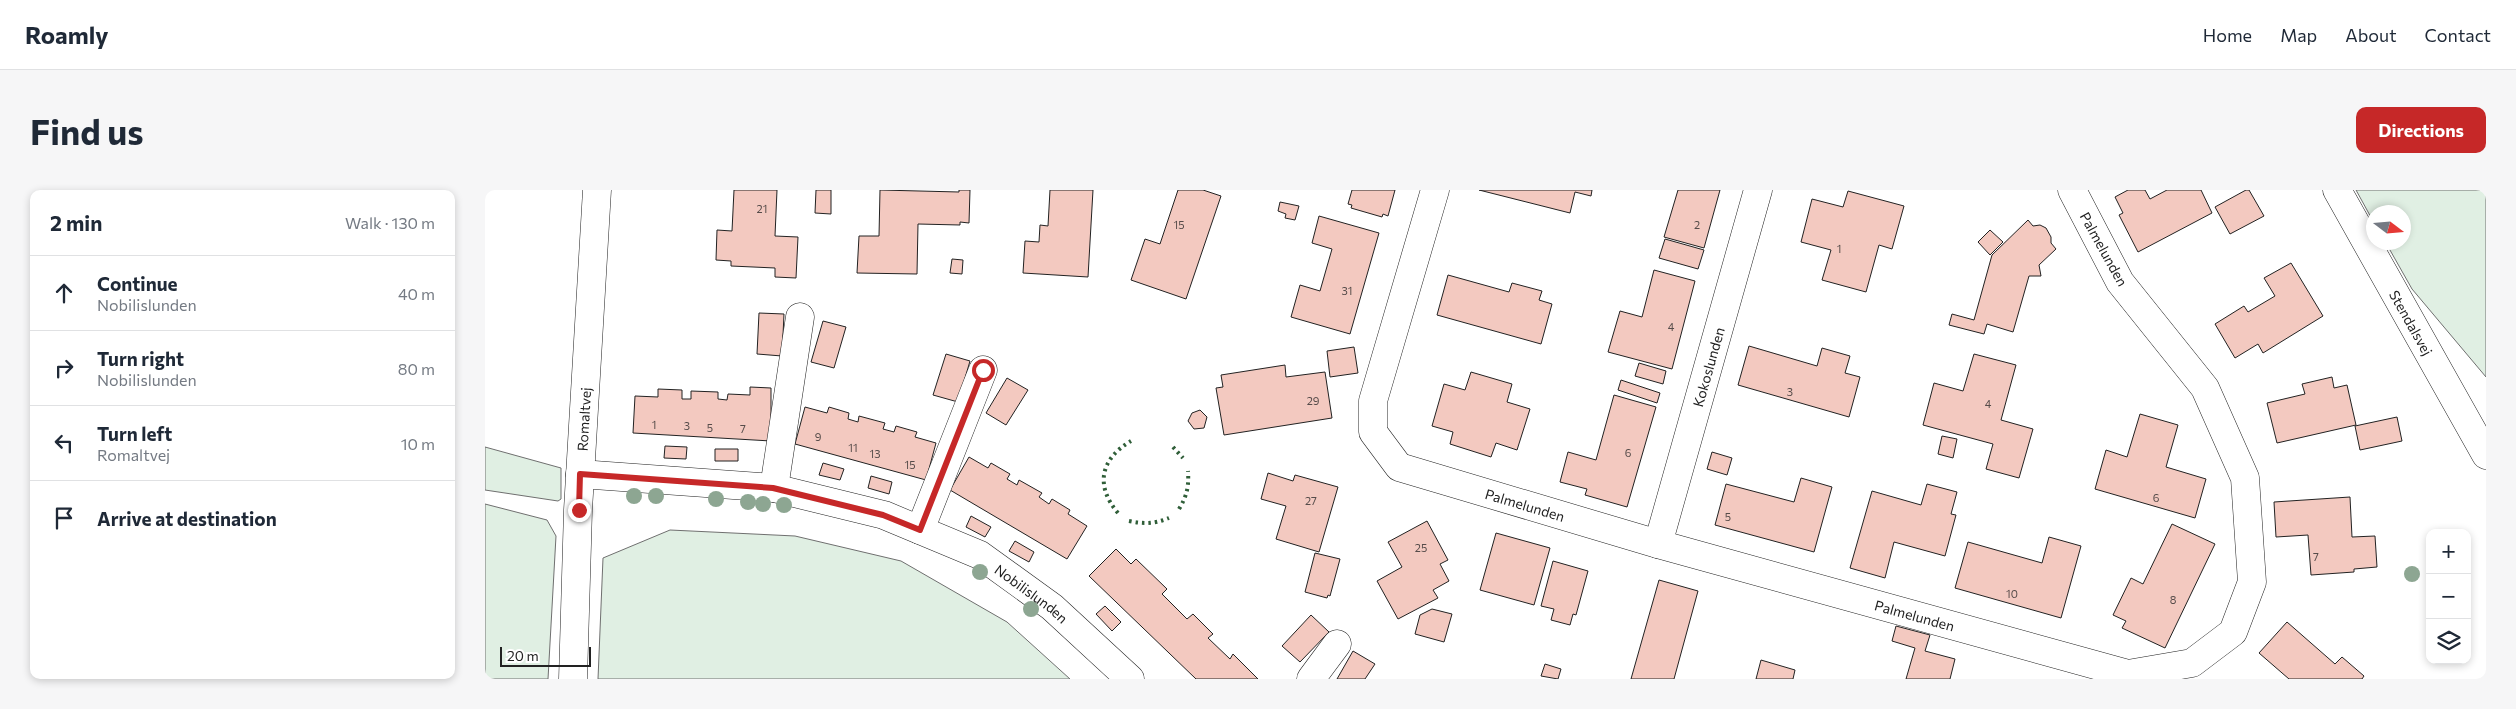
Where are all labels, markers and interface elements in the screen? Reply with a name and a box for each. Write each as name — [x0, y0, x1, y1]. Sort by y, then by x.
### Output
text: Roamly — [25, 20, 108, 49]
text: Home — [2203, 24, 2252, 46]
text: Map — [2280, 24, 2317, 46]
text: About — [2345, 24, 2397, 46]
text: Contact — [2425, 24, 2491, 46]
button: Directions — [2356, 107, 2486, 153]
text: Find us — [30, 109, 144, 152]
house number: 21 — [757, 202, 767, 215]
north arrow — [2366, 205, 2411, 250]
street label: Palmelunden — [2077, 209, 2131, 289]
text: 2 min — [50, 210, 102, 235]
text: Walk · 130 m — [345, 213, 435, 232]
house number: 15 — [1173, 218, 1185, 231]
house number: 2 — [1694, 218, 1700, 231]
house number: 1 — [1837, 242, 1841, 255]
text: Continue — [97, 272, 177, 295]
icon: ahead — [50, 279, 78, 307]
text: 40 m — [398, 284, 435, 303]
house number: 31 — [1342, 284, 1352, 297]
street label: Stendalsvej — [2386, 287, 2437, 358]
text: Nobilislunden — [97, 295, 197, 314]
house number: 4 — [1668, 320, 1675, 333]
street label: Kokoslunden — [1689, 325, 1727, 409]
text: Turn right — [97, 347, 184, 370]
icon: right — [50, 354, 78, 382]
text: 80 m — [398, 359, 435, 378]
route start — [972, 359, 995, 382]
text: Nobilislunden — [97, 370, 197, 389]
house number: 3 — [1787, 385, 1793, 398]
street label: Romaltvej — [573, 387, 594, 452]
house number: 29 — [1307, 394, 1320, 407]
house number: 4 — [1985, 397, 1992, 410]
house number: 1 — [652, 418, 656, 431]
house number: 3 — [684, 419, 690, 432]
house number: 5 — [707, 421, 713, 434]
text: Turn left — [97, 422, 172, 445]
house number: 7 — [740, 422, 746, 435]
icon: left — [50, 429, 78, 457]
house number: 9 — [815, 430, 822, 443]
text: 10 m — [401, 434, 435, 453]
house number: 11 — [848, 441, 858, 454]
text: Romaltvej — [97, 445, 170, 464]
house number: 6 — [1625, 446, 1632, 459]
house number: 13 — [870, 447, 880, 460]
house number: 15 — [904, 458, 916, 471]
street label: Palmelunden — [1483, 485, 1567, 524]
house number: 6 — [2153, 491, 2160, 504]
house number: 27 — [1305, 494, 1317, 507]
route end — [568, 499, 591, 522]
icon: arrive — [50, 504, 78, 532]
text: Arrive at destination — [97, 507, 277, 530]
house number: 5 — [1725, 510, 1731, 523]
map controls — [2426, 529, 2471, 664]
button: + — [2426, 529, 2471, 574]
house number: 25 — [1415, 541, 1427, 554]
house number: 7 — [2313, 550, 2319, 563]
street label: Nobilislunden — [992, 560, 1072, 626]
button: − — [2426, 574, 2471, 619]
house number: 10 — [2006, 587, 2018, 600]
house number: 8 — [2170, 593, 2177, 606]
street label: Palmelunden — [1873, 596, 1957, 634]
button: layers — [2426, 619, 2471, 664]
scale bar — [500, 644, 591, 667]
text: 20 m — [507, 647, 539, 664]

